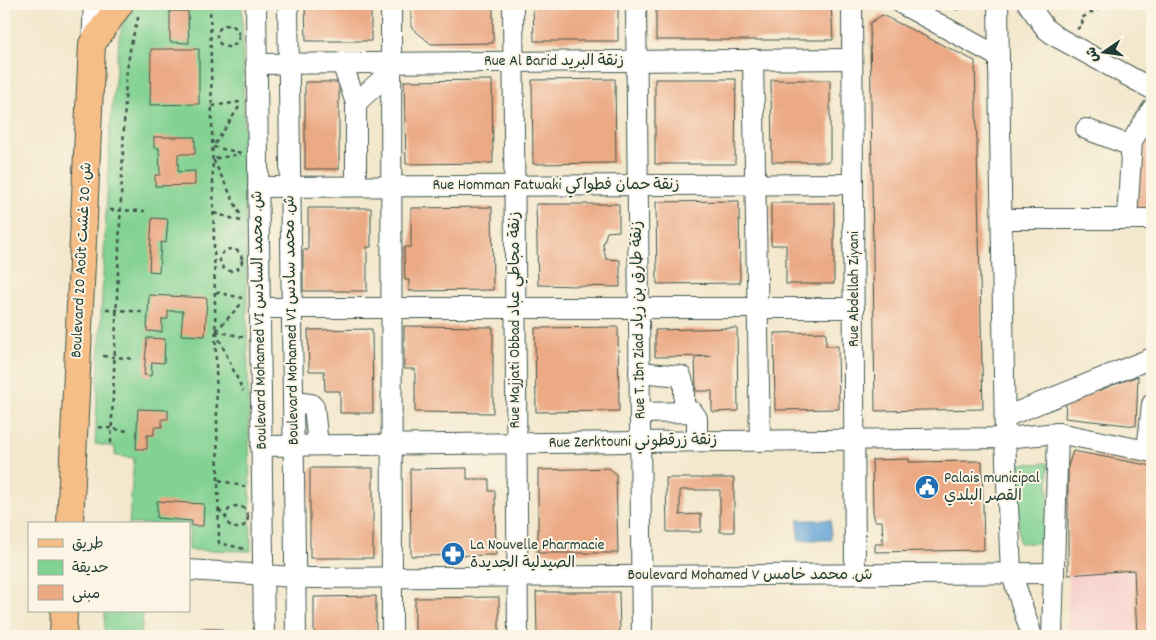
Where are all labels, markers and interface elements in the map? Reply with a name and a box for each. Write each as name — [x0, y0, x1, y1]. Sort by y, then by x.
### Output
north arrow — [1078, 28, 1128, 78]
text: ش — [1082, 45, 1105, 64]
street label: Rue Al Barid زنقة البريد — [484, 50, 624, 73]
street label: Boulevard 20 Août ش. 20 غشت — [65, 161, 99, 359]
street label: Rue Homman Fatwaki زنقة حمان فطواكي — [432, 174, 680, 198]
street label: Boulevard Mohamed VI ش. محمد السادس — [246, 190, 274, 450]
street label: Boulevard Mohamed VI ش. محمد سادس — [278, 195, 306, 445]
street label: Rue Majjati Obbad زنقة مجاطي عباد — [504, 211, 528, 429]
street label: Rue T. Ibn Ziad زنقة طارق بن زياد — [626, 220, 652, 420]
street label: Rue Abdellah Ziyani — [843, 231, 866, 347]
street label: Rue Zerktouni زنقة زرقطوني — [548, 429, 718, 456]
place label: Palais municipal القصر البلدي — [944, 467, 1040, 508]
public building icon: Palais municipal القصر البلدي — [914, 474, 940, 500]
legend — [28, 522, 190, 612]
text: طريق — [72, 534, 104, 556]
place label: La Nouvelle Pharmacie الصيدلية الجديدة — [470, 534, 605, 575]
pharmacy icon: La Nouvelle Pharmacie الصيدلية الجديدة — [440, 541, 466, 567]
text: حديقة — [72, 558, 109, 580]
street label: Boulevard Mohamed V ش. محمد خامس — [627, 564, 873, 587]
text: مبنى — [72, 584, 100, 606]

